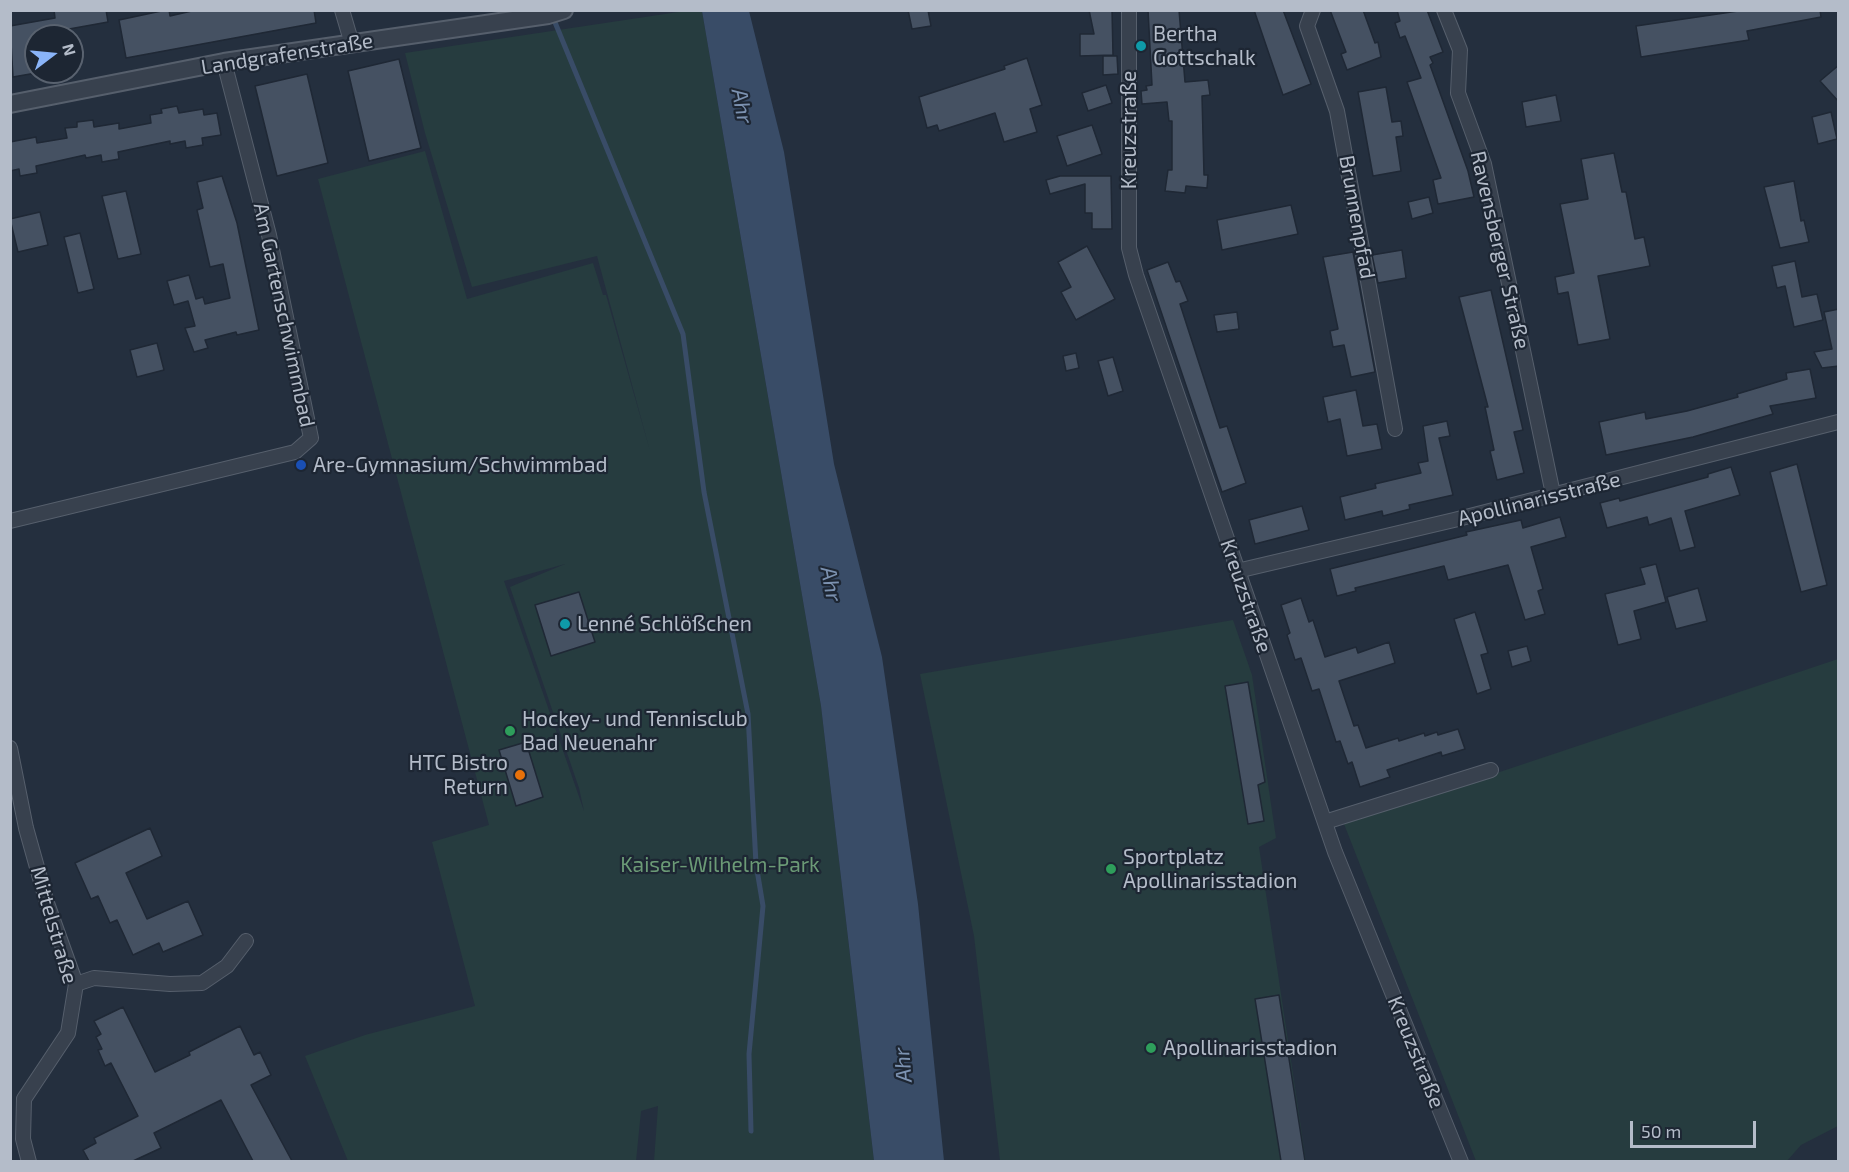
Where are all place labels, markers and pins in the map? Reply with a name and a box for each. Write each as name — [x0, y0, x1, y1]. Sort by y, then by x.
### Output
place label: Bertha Gottschalk — [1153, 21, 1256, 71]
marker: Bertha Gottschalk — [1134, 39, 1148, 53]
place label: Are-Gymnasium/Schwimmbad — [313, 452, 608, 478]
marker: Are-Gymnasium/Schwimmbad — [294, 458, 308, 472]
place label: Lenné Schlößchen — [577, 611, 752, 637]
marker: Lenné Schlößchen — [558, 617, 572, 631]
place label: Hockey- und Tennisclub Bad Neuenahr — [522, 706, 748, 756]
marker: Hockey- und Tennisclub Bad Neuenahr — [503, 724, 517, 738]
place label: HTC Bistro Return — [408, 750, 508, 800]
marker: HTC Bistro Return — [513, 768, 527, 782]
place label: Sportplatz Apollinarisstadion — [1123, 844, 1297, 894]
marker: Sportplatz Apollinarisstadion — [1104, 862, 1118, 876]
place label: Apollinarisstadion — [1163, 1035, 1337, 1061]
marker: Apollinarisstadion — [1144, 1041, 1158, 1055]

